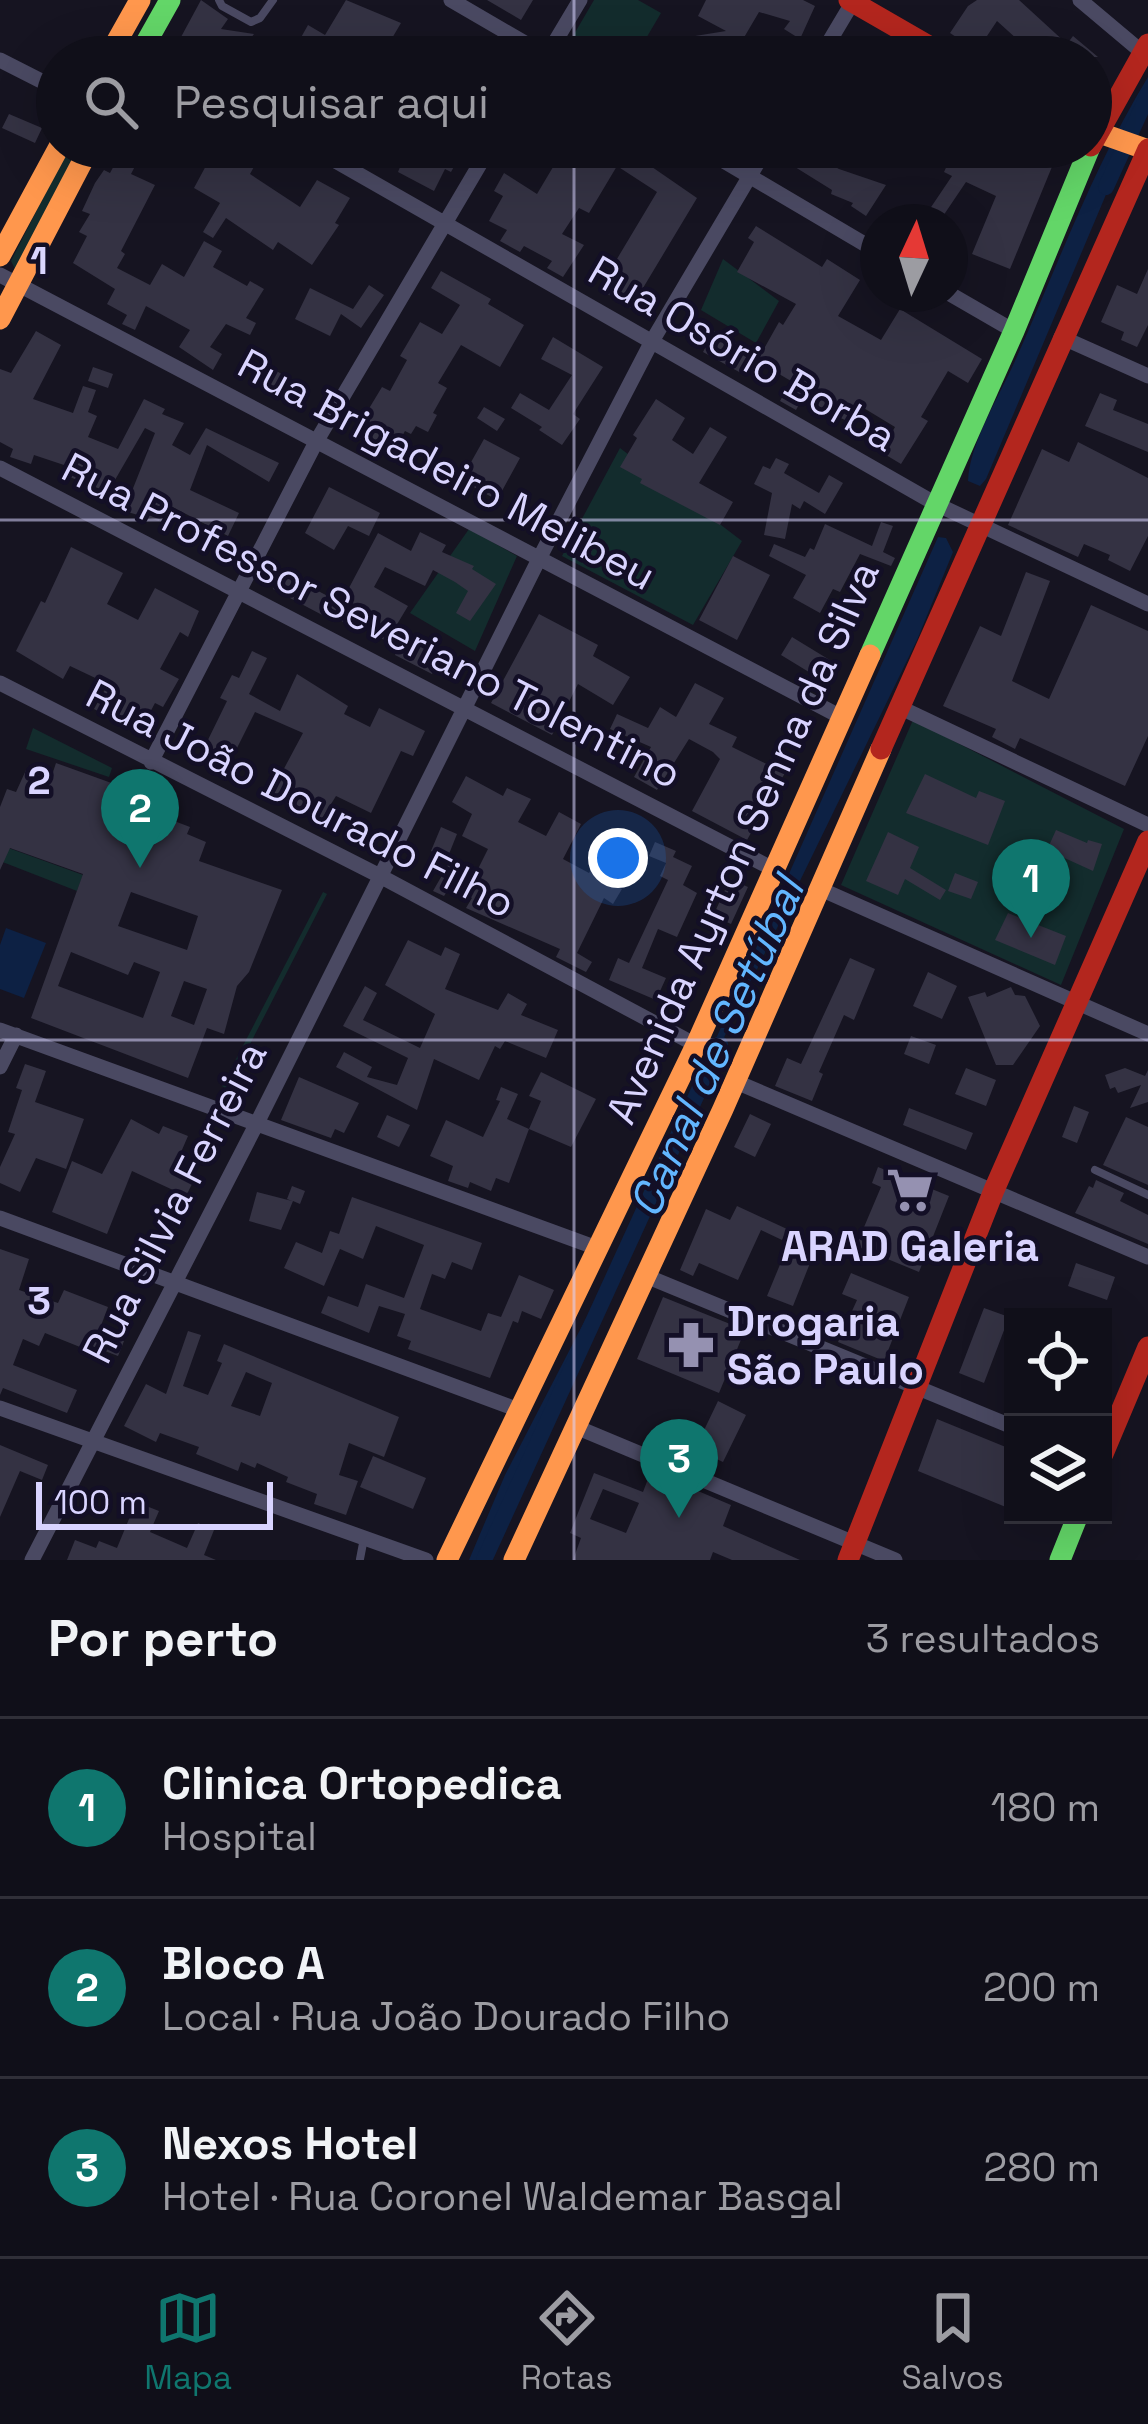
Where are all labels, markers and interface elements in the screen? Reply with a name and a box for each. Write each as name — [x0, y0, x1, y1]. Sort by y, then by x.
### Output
search box — [36, 36, 1112, 168]
icon: search — [78, 69, 144, 135]
text: Pesquisar aqui — [174, 74, 489, 131]
north arrow — [860, 204, 968, 312]
text: 1 — [30, 236, 48, 285]
street label: Rua Osório Borba — [579, 244, 906, 463]
street label: Rua Brigadeiro Melibeu — [229, 337, 664, 602]
street label: Rua Professor Severiano Tolentino — [53, 441, 690, 800]
street label: Avenida Ayrton Senna da Silva — [594, 553, 891, 1132]
street label: Rua João Dourado Filho — [77, 667, 524, 930]
text: 2 — [27, 756, 51, 805]
pin: 2 — [101, 769, 179, 868]
your location — [588, 828, 648, 888]
pin: 1 — [992, 839, 1070, 938]
water label: Canal de Setúbal — [616, 864, 819, 1226]
street label: Rua Silvia Ferreira — [70, 1033, 278, 1372]
supermarket icon: ARAD Galeria — [885, 1165, 935, 1215]
place label: ARAD Galeria — [781, 1220, 1039, 1273]
text: 3 — [27, 1276, 51, 1325]
place label: Drogaria São Paulo — [727, 1295, 924, 1396]
map controls — [1004, 1308, 1112, 1524]
button: locate — [1004, 1308, 1112, 1416]
pharmacy icon: Drogaria São Paulo — [666, 1320, 716, 1370]
button: layers — [1004, 1416, 1112, 1524]
pin: 3 — [640, 1419, 718, 1518]
scale bar — [36, 1476, 273, 1529]
text: 100 m — [54, 1482, 147, 1524]
text: Por perto — [48, 1606, 278, 1671]
text: 3 resultados — [866, 1614, 1100, 1663]
text: Clinica Ortopedica — [162, 1755, 562, 1812]
text: 1 — [78, 1783, 96, 1832]
text: 180 m — [991, 1783, 1100, 1832]
text: Hospital — [162, 1812, 317, 1861]
text: Bloco A — [162, 1935, 325, 1992]
text: 2 — [75, 1963, 99, 2012]
text: 200 m — [983, 1963, 1100, 2012]
text: Local · Rua João Dourado Filho — [162, 1992, 730, 2041]
text: Nexos Hotel — [162, 2115, 418, 2172]
text: 3 — [75, 2143, 99, 2192]
text: 280 m — [984, 2143, 1100, 2192]
text: Hotel · Rua Coronel Waldemar Basgal — [162, 2172, 843, 2221]
tab: Mapa — [144, 2285, 232, 2399]
tab: Rotas — [521, 2285, 613, 2399]
tab: Salvos — [901, 2285, 1004, 2399]

